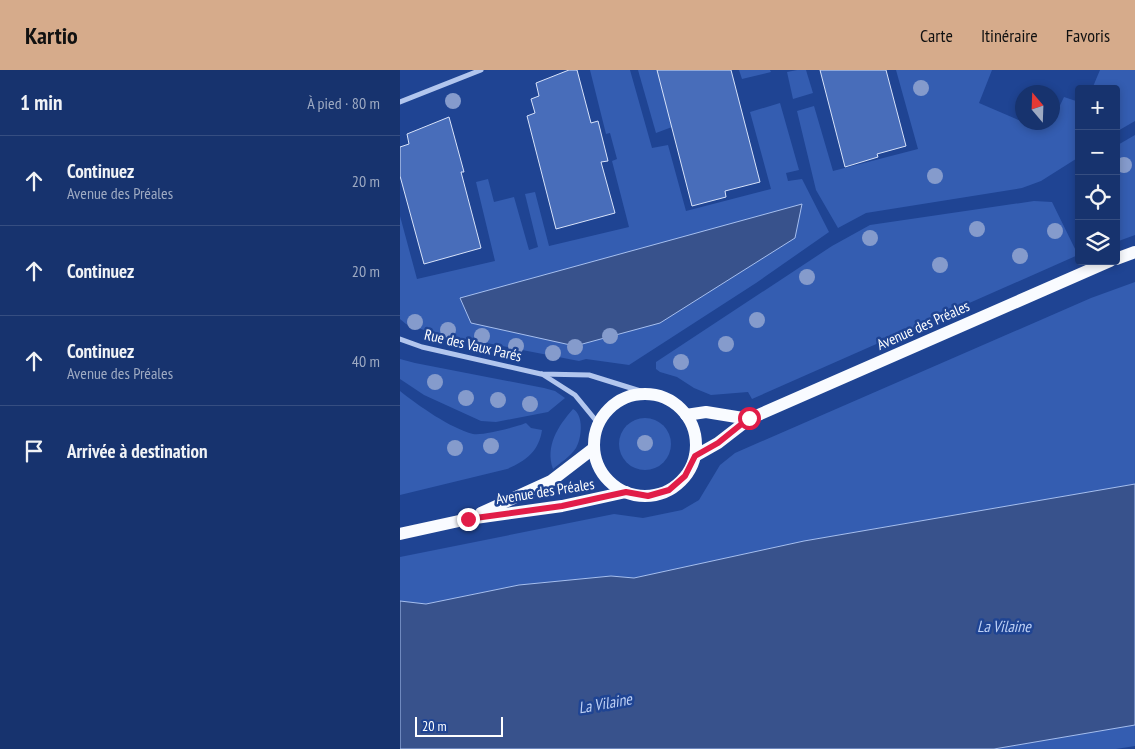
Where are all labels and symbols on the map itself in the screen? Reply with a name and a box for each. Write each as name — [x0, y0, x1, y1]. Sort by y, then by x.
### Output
north arrow — [1015, 85, 1060, 130]
street label: Avenue des Préales — [874, 296, 972, 354]
street label: Rue des Vaux Parés — [423, 325, 523, 365]
route start — [738, 407, 761, 430]
street label: Avenue des Préales — [494, 474, 596, 508]
route end — [457, 508, 480, 531]
water label: La Vilaine — [977, 616, 1032, 636]
water label: La Vilaine — [577, 688, 635, 718]
scale bar — [415, 714, 502, 737]

